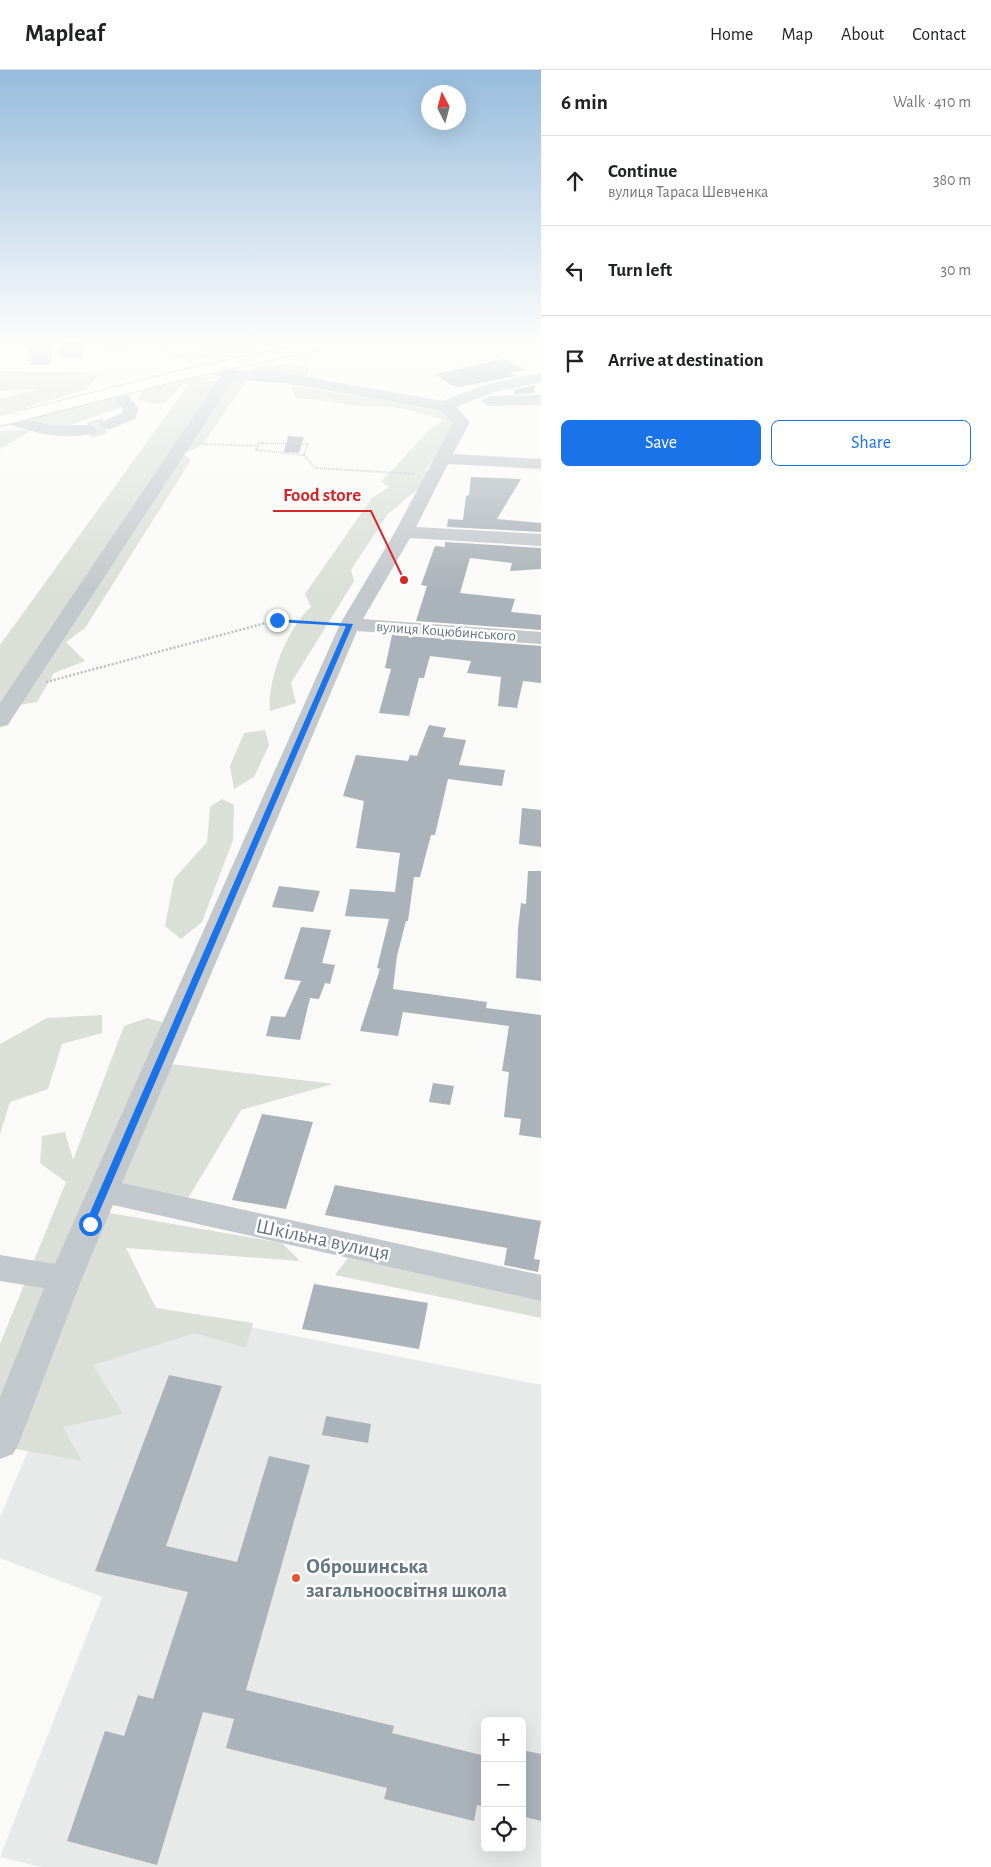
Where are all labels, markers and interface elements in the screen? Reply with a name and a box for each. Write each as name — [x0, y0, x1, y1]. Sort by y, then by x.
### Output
text: Mapleaf — [25, 22, 105, 46]
text: Home — [710, 26, 753, 44]
text: Map — [781, 26, 813, 44]
text: About — [841, 26, 884, 44]
text: Contact — [912, 26, 966, 44]
north arrow — [421, 85, 466, 130]
text: 6 min — [561, 92, 608, 113]
text: Walk · 410 m — [893, 94, 971, 110]
text: Continue — [608, 162, 677, 181]
icon: ahead — [561, 167, 589, 195]
text: 380 m — [933, 172, 971, 188]
text: вулиця Тараса Шевченка — [608, 184, 768, 200]
icon: left — [561, 257, 589, 285]
text: Turn left — [608, 261, 672, 280]
text: 30 m — [941, 262, 971, 278]
icon: arrive — [561, 347, 589, 375]
text: Arrive at destination — [608, 351, 764, 370]
button: Save — [561, 420, 761, 466]
button: Share — [771, 420, 971, 466]
callout: Food store — [273, 477, 371, 511]
text: Food store — [283, 486, 361, 505]
route end — [266, 609, 289, 632]
street label: вулиця Коцюбинського — [376, 619, 516, 644]
route start — [79, 1213, 102, 1236]
street label: Шкільна вулиця — [254, 1215, 392, 1264]
place label: Оброшинська загальноосвітня школа — [306, 1556, 507, 1601]
marker: Оброшинська загальноосвітня школа — [290, 1572, 302, 1584]
map controls — [481, 1717, 526, 1852]
button: + — [481, 1717, 526, 1762]
button: − — [481, 1762, 526, 1807]
button: locate — [481, 1807, 526, 1852]

